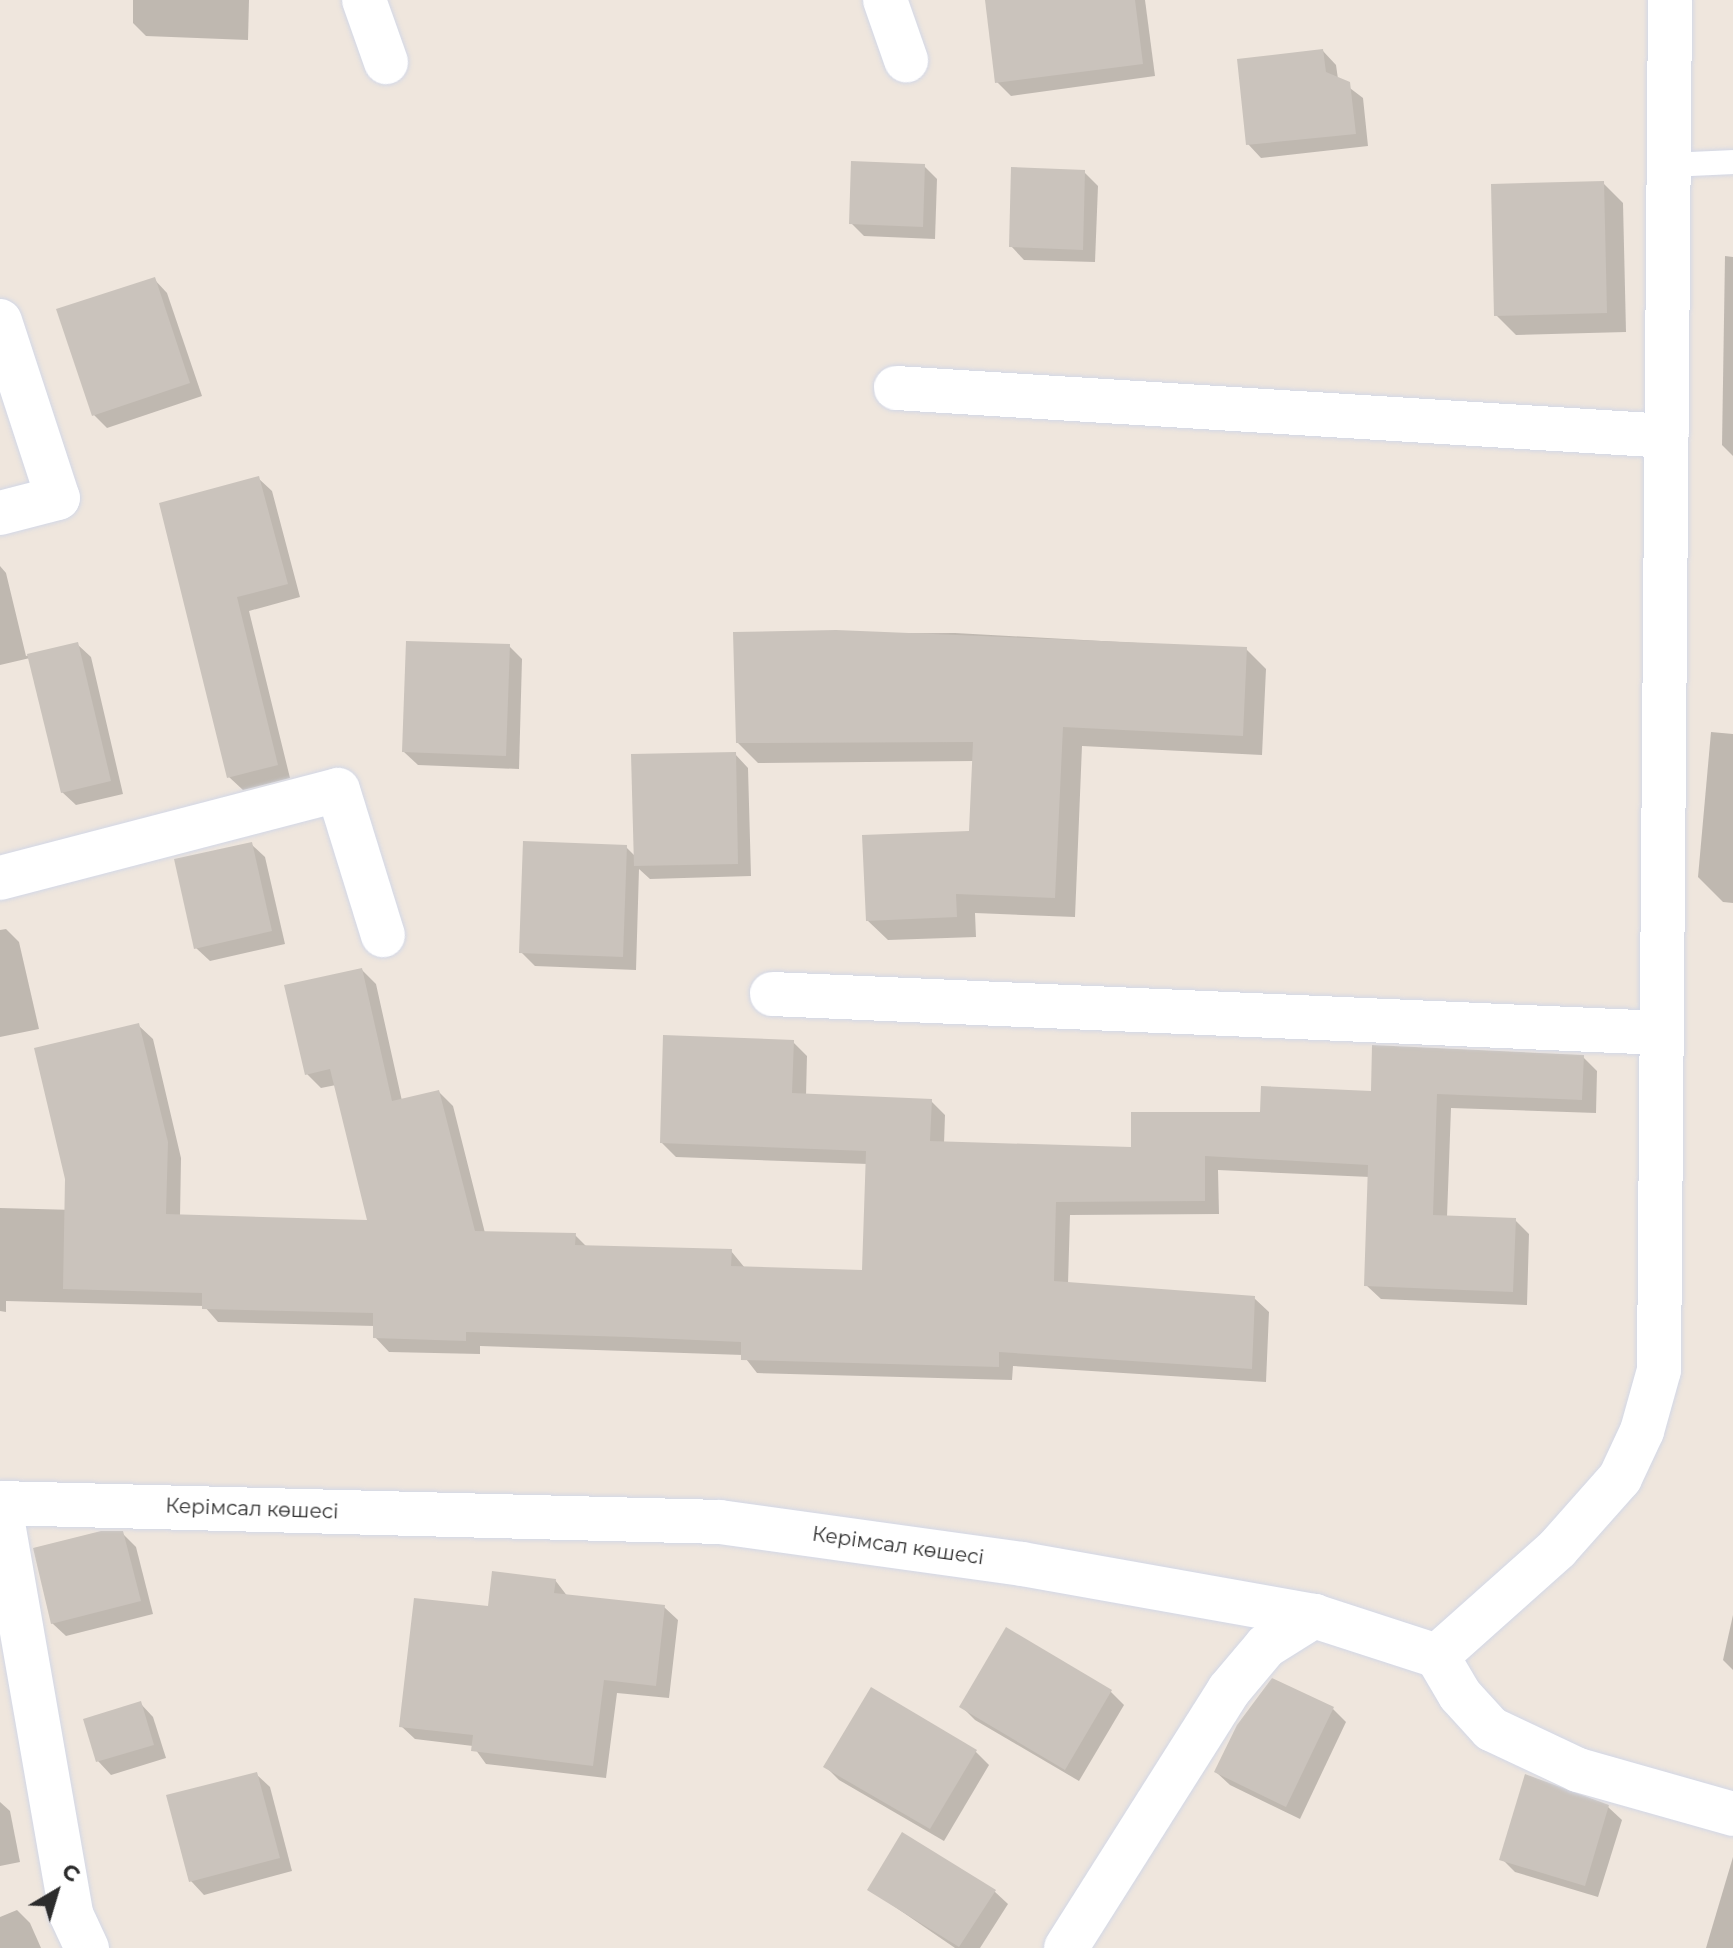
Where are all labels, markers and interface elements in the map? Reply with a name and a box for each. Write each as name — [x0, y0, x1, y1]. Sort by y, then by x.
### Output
street label: Керімсал көшесі — [165, 1494, 339, 1524]
street label: Керімсал көшесі — [811, 1522, 985, 1570]
north arrow — [16, 1852, 96, 1932]
text: С — [56, 1857, 86, 1888]

